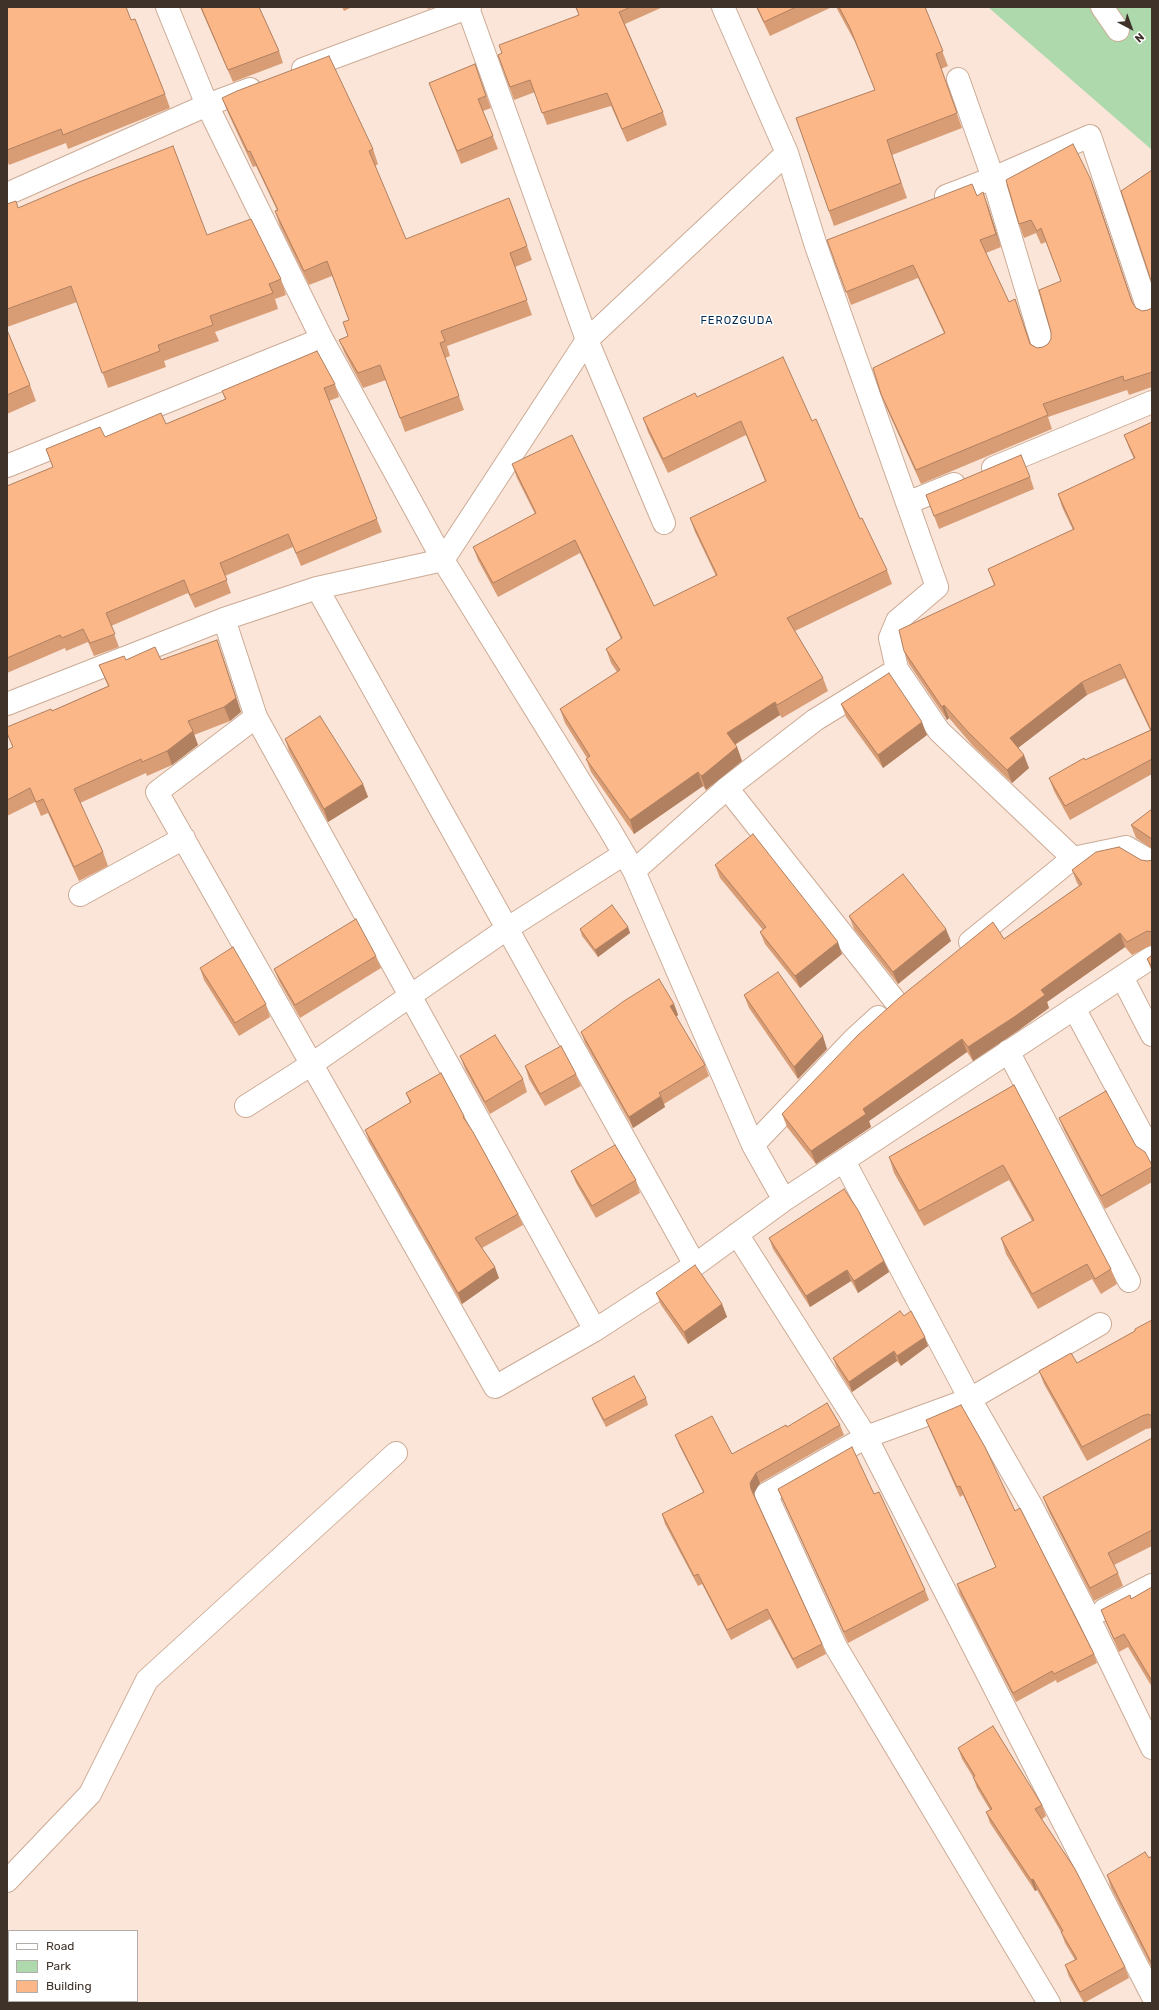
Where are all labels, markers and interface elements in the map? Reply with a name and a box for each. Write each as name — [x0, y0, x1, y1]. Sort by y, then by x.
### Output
north arrow — [1111, 8, 1151, 48]
text: N — [1132, 30, 1146, 45]
district label: FEROZGUDA — [700, 314, 774, 328]
legend — [8, 1930, 138, 2002]
text: Road — [46, 1939, 74, 1953]
text: Park — [46, 1959, 71, 1973]
text: Building — [46, 1979, 92, 1993]

